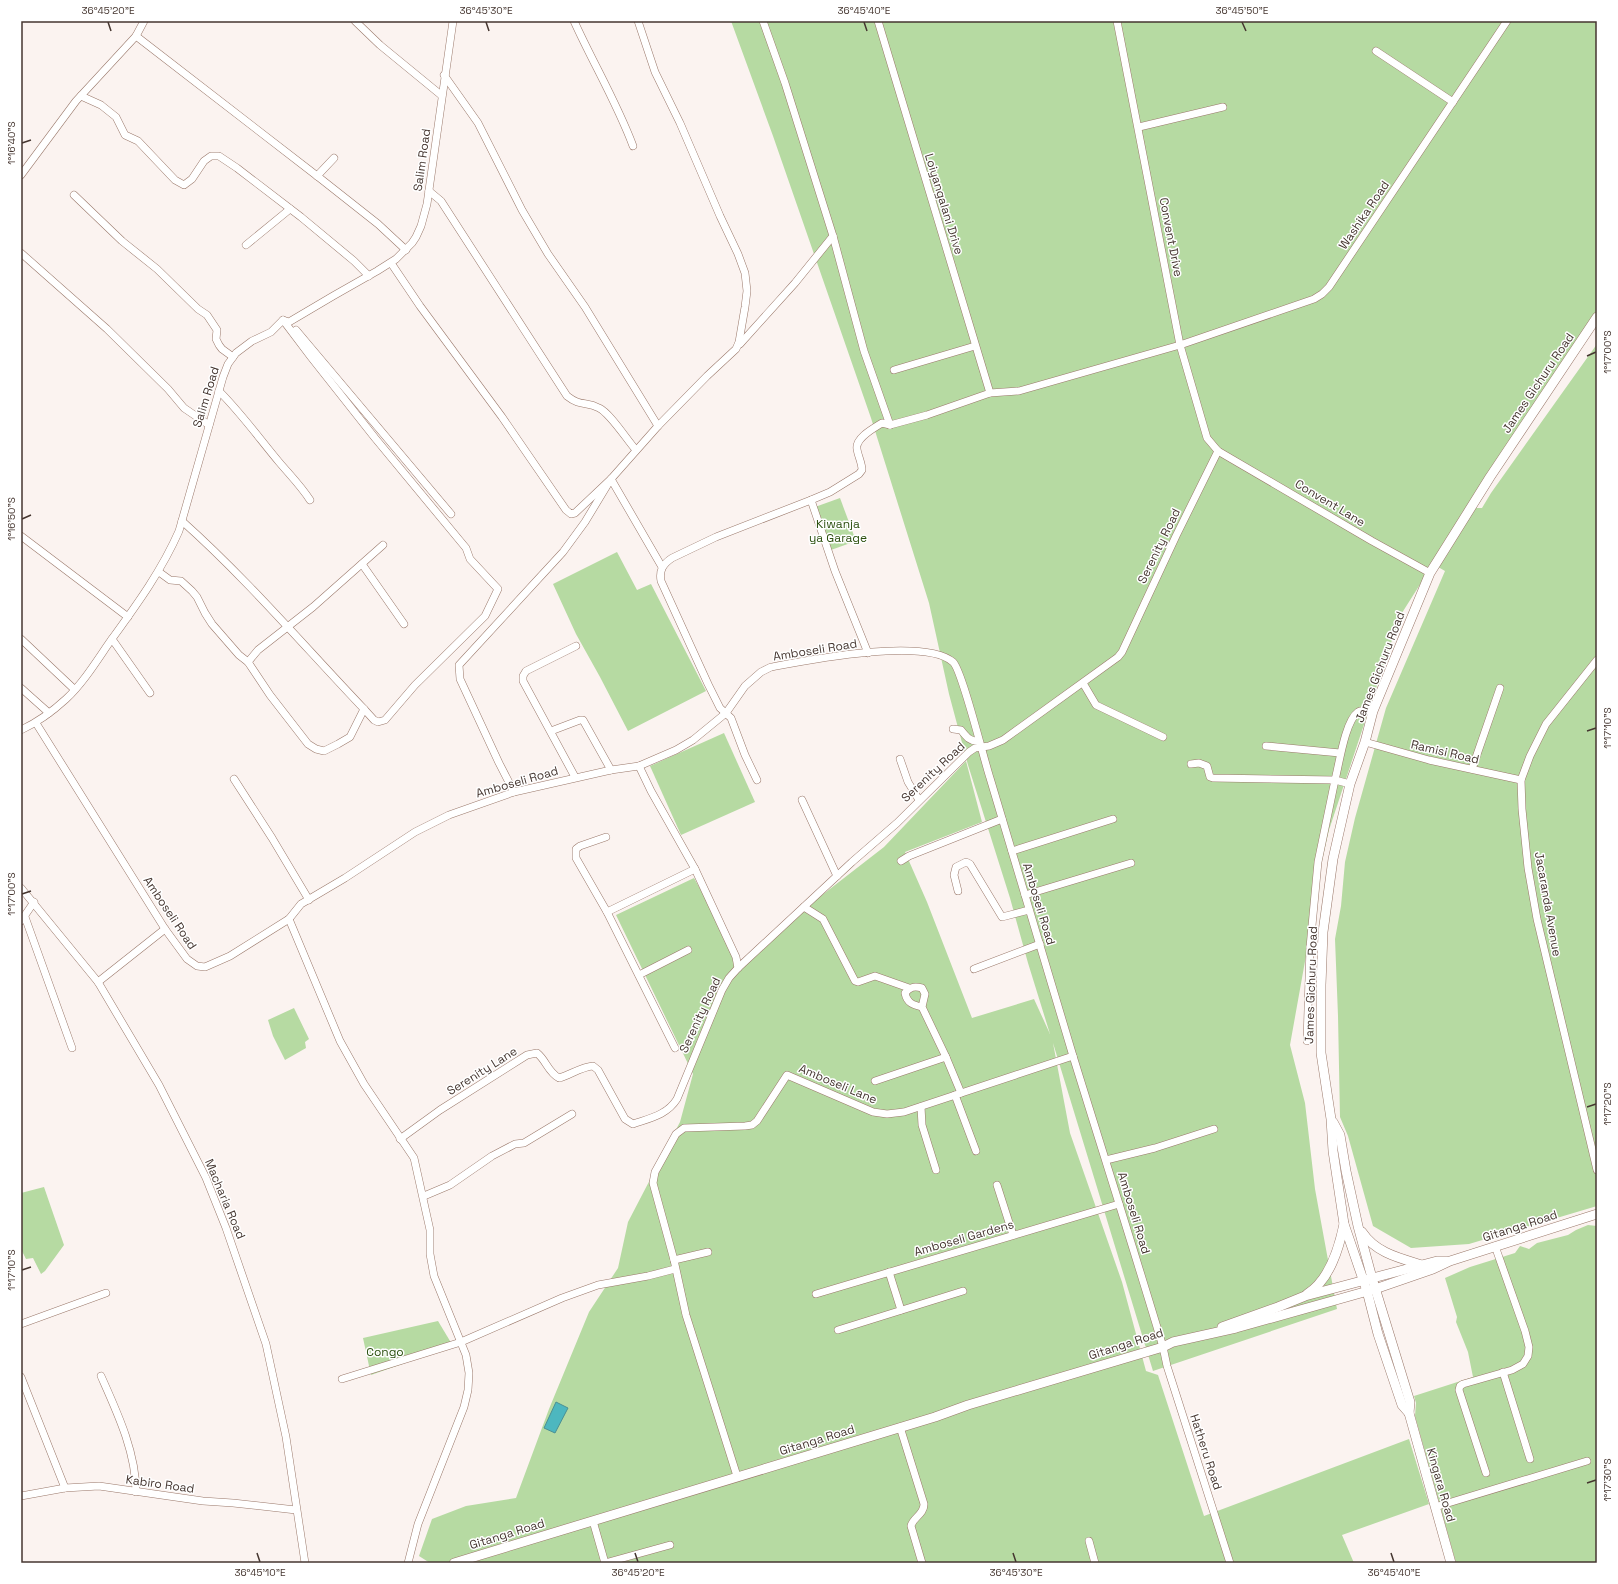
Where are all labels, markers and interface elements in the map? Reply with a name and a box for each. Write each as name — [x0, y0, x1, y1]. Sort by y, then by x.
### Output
text: 36°45'20"E — [81, 4, 135, 17]
text: 36°45'30"E — [459, 4, 513, 17]
text: 36°45'40"E — [838, 4, 891, 17]
text: 36°45'50"E — [1216, 4, 1269, 17]
text: 1°16'40"S — [5, 121, 18, 165]
street label: Salim Road — [410, 128, 434, 192]
street label: Loiyangalani Drive — [921, 151, 967, 257]
street label: Washika Road — [1335, 178, 1393, 252]
street label: Convent Drive — [1155, 196, 1187, 278]
street label: James Gichuru Road — [1498, 330, 1578, 436]
text: 1°17'00"S — [1601, 330, 1614, 374]
street label: Salim Road — [189, 365, 223, 429]
street label: Convent Lane — [1292, 476, 1368, 530]
text: 1°16'50"S — [5, 497, 18, 541]
street label: Serenity Road — [1134, 506, 1184, 586]
park label: Kiwanja ya Garage — [809, 516, 867, 546]
street label: James Gichuru Road — [1351, 609, 1409, 725]
street label: Amboseli Road — [772, 635, 858, 665]
text: 1°17'10"S — [1601, 707, 1614, 749]
street label: Ramisi Road — [1409, 736, 1481, 768]
street label: Serenity Road — [898, 738, 968, 806]
street label: Amboseli Road — [474, 763, 560, 801]
street label: Jacaranda Avenue — [1531, 850, 1565, 958]
street label: Amboseli Road — [1019, 861, 1059, 947]
text: 1°17'00"S — [5, 872, 18, 916]
street label: Amboseli Road — [140, 873, 200, 953]
street label: James Gichuru Road — [1301, 926, 1321, 1044]
street label: Serenity Road — [676, 975, 724, 1055]
street label: Serenity Lane — [444, 1043, 520, 1099]
street label: Amboseli Lane — [797, 1060, 879, 1108]
text: 1°17'20"S — [1601, 1082, 1614, 1126]
street label: Macharia Road — [201, 1157, 249, 1241]
street label: Amboseli Road — [1114, 1170, 1154, 1256]
street label: Gitanga Road — [1481, 1206, 1559, 1246]
street label: Amboseli Gardens — [912, 1216, 1016, 1260]
text: 1°17'10"S — [5, 1249, 18, 1291]
street label: Gitanga Road — [1087, 1324, 1165, 1364]
park label: Congo — [366, 1344, 404, 1360]
street label: Hatheru Road — [1186, 1412, 1226, 1492]
street label: Gitanga Road — [777, 1421, 857, 1459]
street label: Kingara Road — [1423, 1446, 1459, 1524]
text: 1°17'30"S — [1601, 1458, 1614, 1502]
street label: Kabiro Road — [125, 1471, 195, 1497]
street label: Gitanga Road — [467, 1515, 547, 1553]
text: 36°45'10"E — [234, 1566, 286, 1579]
text: 36°45'20"E — [611, 1566, 665, 1579]
text: 36°45'30"E — [989, 1566, 1043, 1579]
text: 36°45'40"E — [1368, 1566, 1421, 1579]

